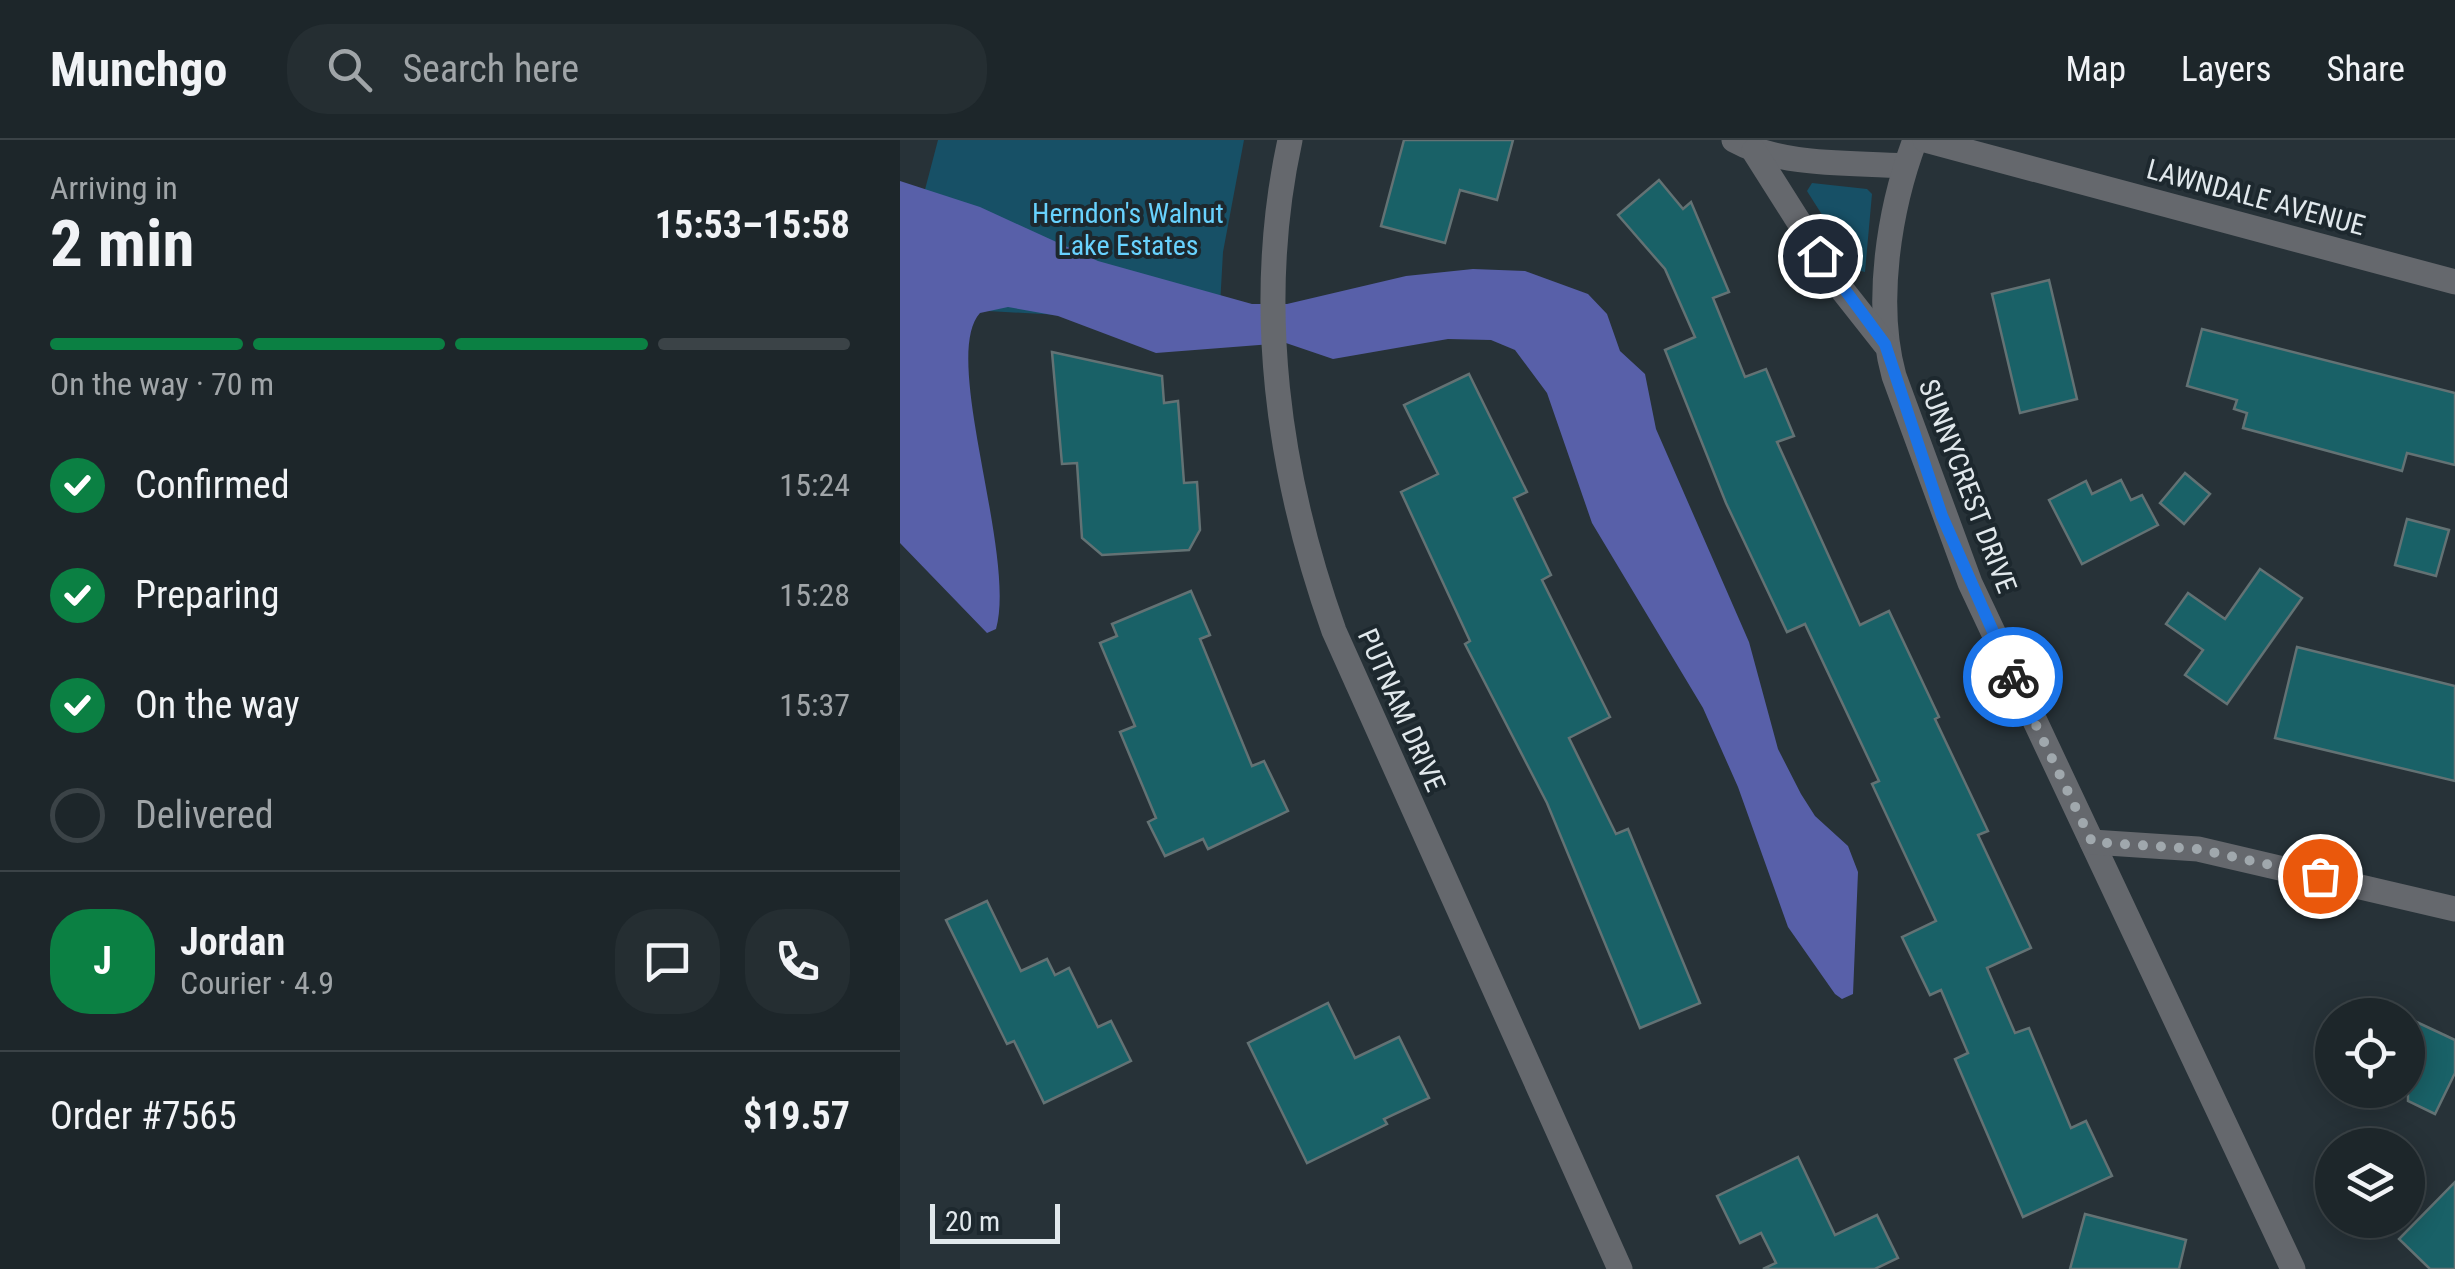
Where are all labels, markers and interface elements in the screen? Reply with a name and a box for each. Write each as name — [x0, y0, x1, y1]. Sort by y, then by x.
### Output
search box — [287, 24, 987, 114]
text: Munchgo — [50, 41, 227, 98]
icon: search — [322, 42, 377, 97]
text: Search here — [402, 47, 579, 91]
text: Map — [2065, 49, 2126, 90]
text: Layers — [2181, 49, 2271, 90]
text: Share — [2326, 49, 2405, 90]
street label: LAWNDALE AVENUE — [2143, 152, 2369, 242]
text: Arriving in — [50, 169, 178, 207]
park label: Herndon's Walnut Lake Estates — [1032, 197, 1224, 262]
text: 15:53–15:58 — [655, 203, 850, 247]
text: 2 min — [50, 206, 194, 282]
pin — [1778, 214, 1863, 299]
icon: home — [1793, 229, 1848, 284]
text: On the way · 70 m — [50, 365, 274, 403]
street label: SUNNYCREST DRIVE — [1912, 375, 2023, 598]
icon: check — [50, 458, 105, 513]
text: Confirmed — [135, 463, 290, 507]
text: 15:24 — [779, 466, 850, 504]
icon: check — [50, 568, 105, 623]
text: Preparing — [135, 573, 280, 617]
text: 15:28 — [779, 576, 850, 614]
street label: PUTNAM DRIVE — [1351, 624, 1452, 797]
courier — [1963, 627, 2063, 727]
icon: bike — [1986, 650, 2041, 705]
icon: check — [50, 678, 105, 733]
text: On the way — [135, 683, 300, 727]
text: 15:37 — [779, 686, 850, 724]
text: Delivered — [135, 793, 274, 837]
pin — [2278, 834, 2363, 919]
icon: bag — [2293, 849, 2348, 904]
button: chat — [615, 909, 720, 1014]
button: phone — [745, 909, 850, 1014]
text: Jordan — [180, 920, 285, 964]
text: J — [93, 939, 112, 983]
text: Courier · 4.9 — [180, 964, 334, 1002]
map controls — [2315, 998, 2425, 1238]
button: locate — [2315, 998, 2425, 1108]
text: Order #7565 — [50, 1094, 237, 1138]
text: $19.57 — [743, 1094, 850, 1138]
button: layers — [2315, 1128, 2425, 1238]
scale bar — [930, 1199, 1060, 1244]
text: 20 m — [945, 1205, 1000, 1238]

